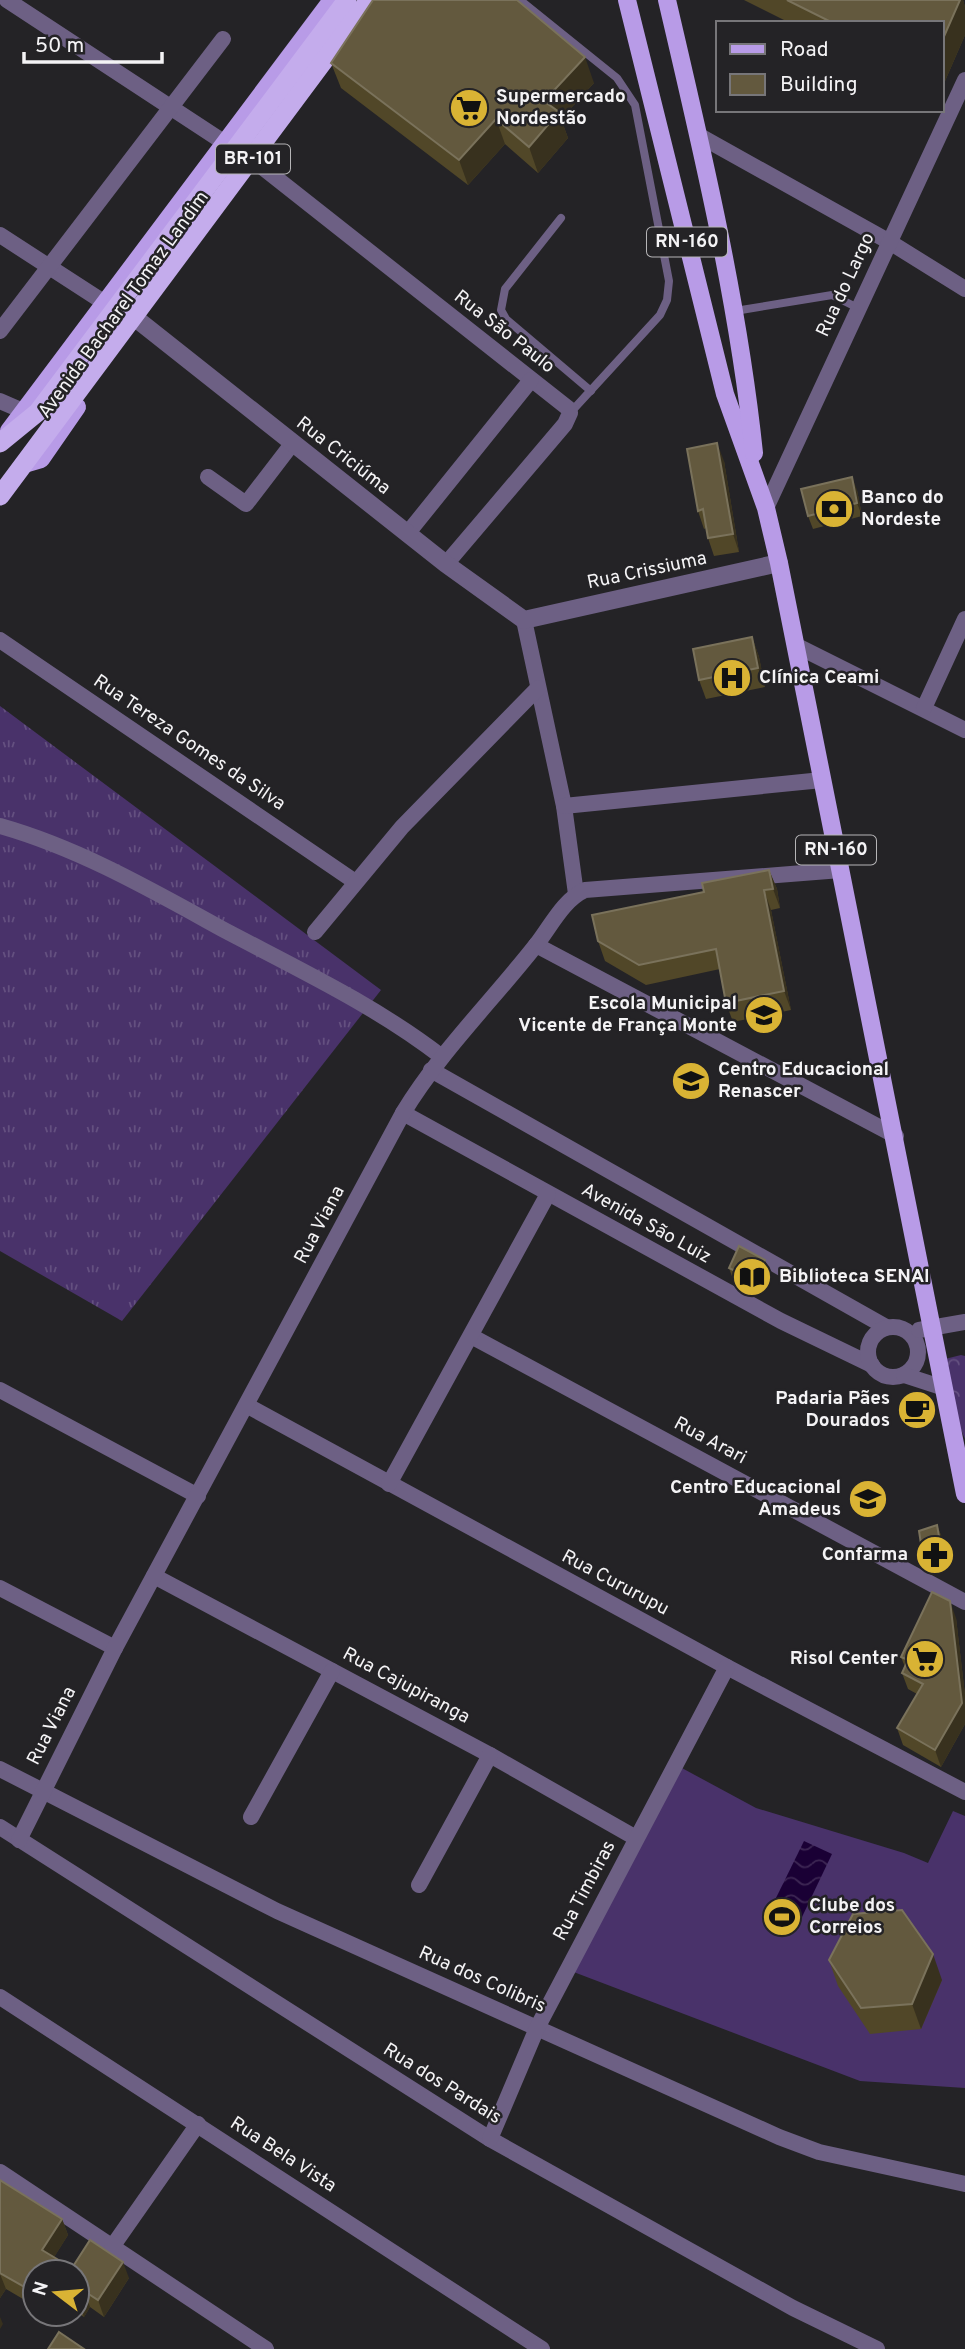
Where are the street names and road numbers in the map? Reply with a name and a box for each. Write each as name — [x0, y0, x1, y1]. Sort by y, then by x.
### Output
road number: BR-101 — [216, 144, 290, 174]
street label: Avenida Bacharel Tomaz Landim — [33, 187, 215, 423]
road number: RN-160 — [647, 228, 727, 256]
street label: Rua do Largo — [811, 229, 881, 341]
street label: Rua São Paulo — [449, 285, 559, 379]
street label: Rua Criciúma — [291, 412, 395, 500]
street label: Rua Crissiuma — [585, 547, 709, 595]
street label: Rua Tereza Gomes da Silva — [88, 670, 290, 816]
road number: RN-160 — [796, 836, 876, 864]
street label: Avenida São Luiz — [577, 1178, 715, 1270]
street label: Rua Viana — [289, 1182, 351, 1268]
street label: Rua Arari — [669, 1412, 751, 1470]
street label: Rua Cururupu — [557, 1545, 673, 1621]
street label: Rua Cajupiranga — [338, 1642, 474, 1730]
street label: Rua Viana — [22, 1683, 82, 1769]
street label: Rua Timbiras — [549, 1837, 621, 1945]
street label: Rua dos Colibris — [415, 1941, 549, 2019]
street label: Rua dos Pardais — [378, 2038, 506, 2130]
street label: Rua Bela Vista — [225, 2112, 341, 2198]

